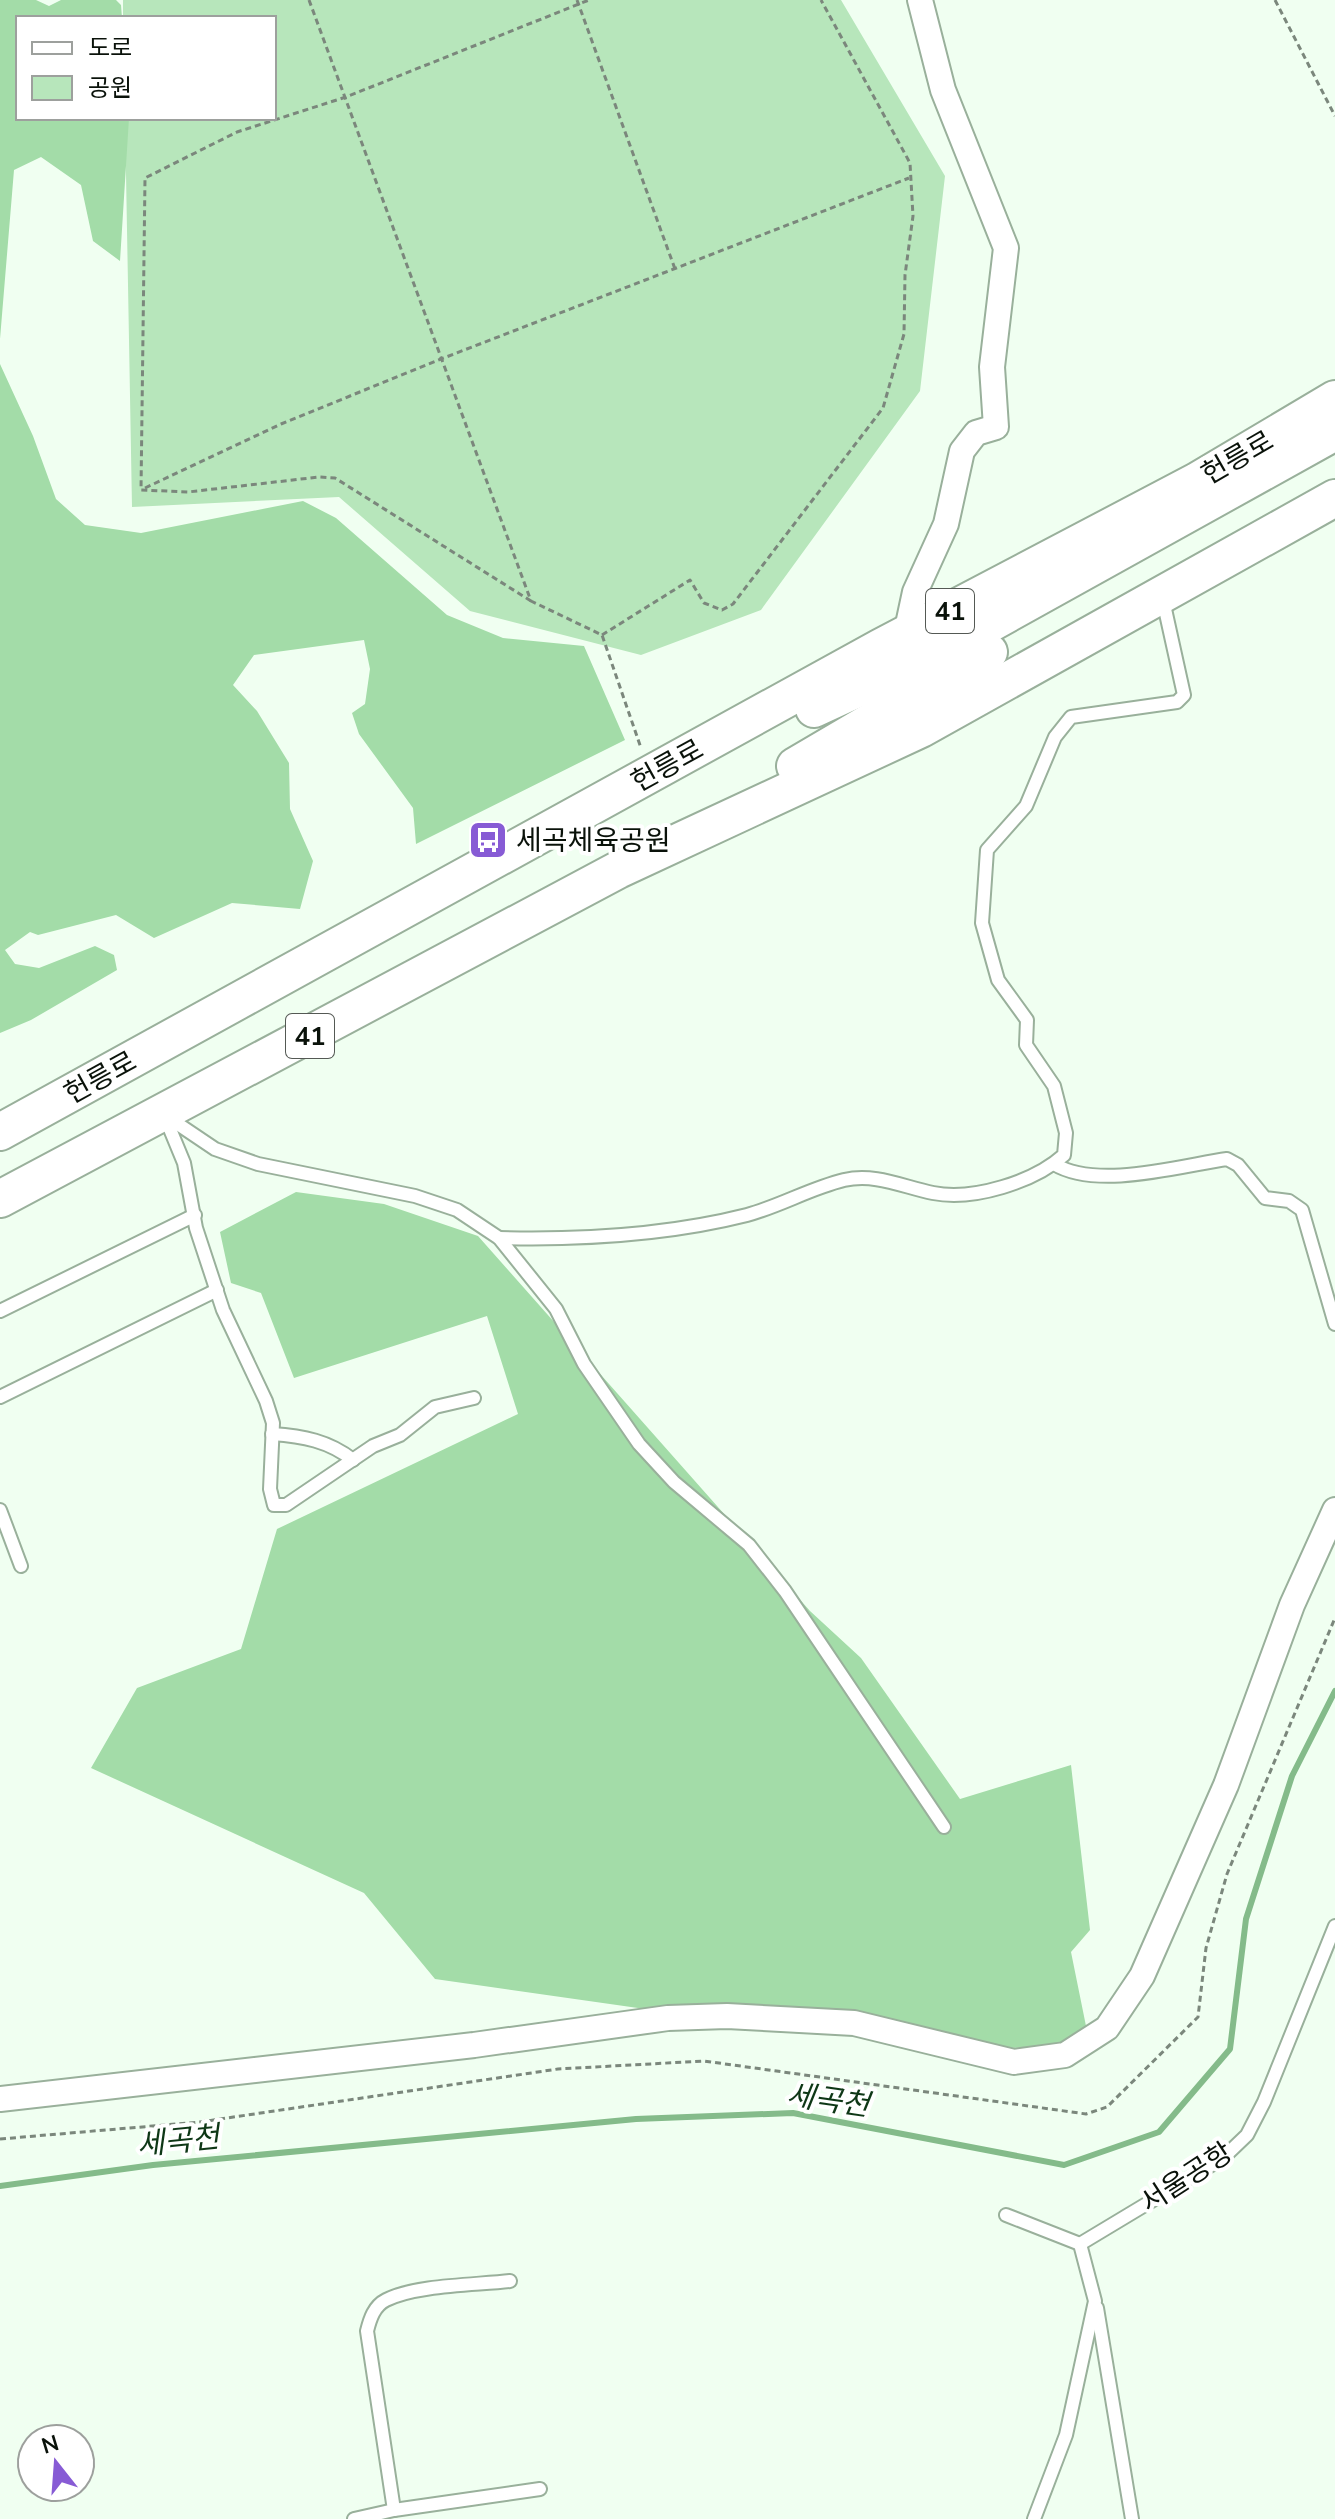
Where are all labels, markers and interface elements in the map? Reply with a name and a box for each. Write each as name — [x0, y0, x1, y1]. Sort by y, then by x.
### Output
legend — [16, 16, 276, 120]
text: 도로 — [88, 32, 132, 64]
text: 공원 — [88, 72, 132, 104]
street label: 헌릉로 — [1195, 422, 1280, 494]
road number: 41 — [926, 589, 974, 633]
street label: 헌릉로 — [624, 731, 710, 801]
bus stop icon: 세곡체육공원 — [467, 819, 509, 861]
place label: 세곡체육공원 — [516, 822, 671, 860]
road number: 41 — [286, 1014, 334, 1058]
street label: 헌릉로 — [57, 1043, 143, 1113]
water label: 세곡천 — [784, 2074, 875, 2127]
water label: 세곡천 — [135, 2116, 225, 2166]
street label: 서울공항 — [1133, 2134, 1240, 2222]
north arrow — [16, 2423, 96, 2503]
text: N — [38, 2428, 63, 2462]

